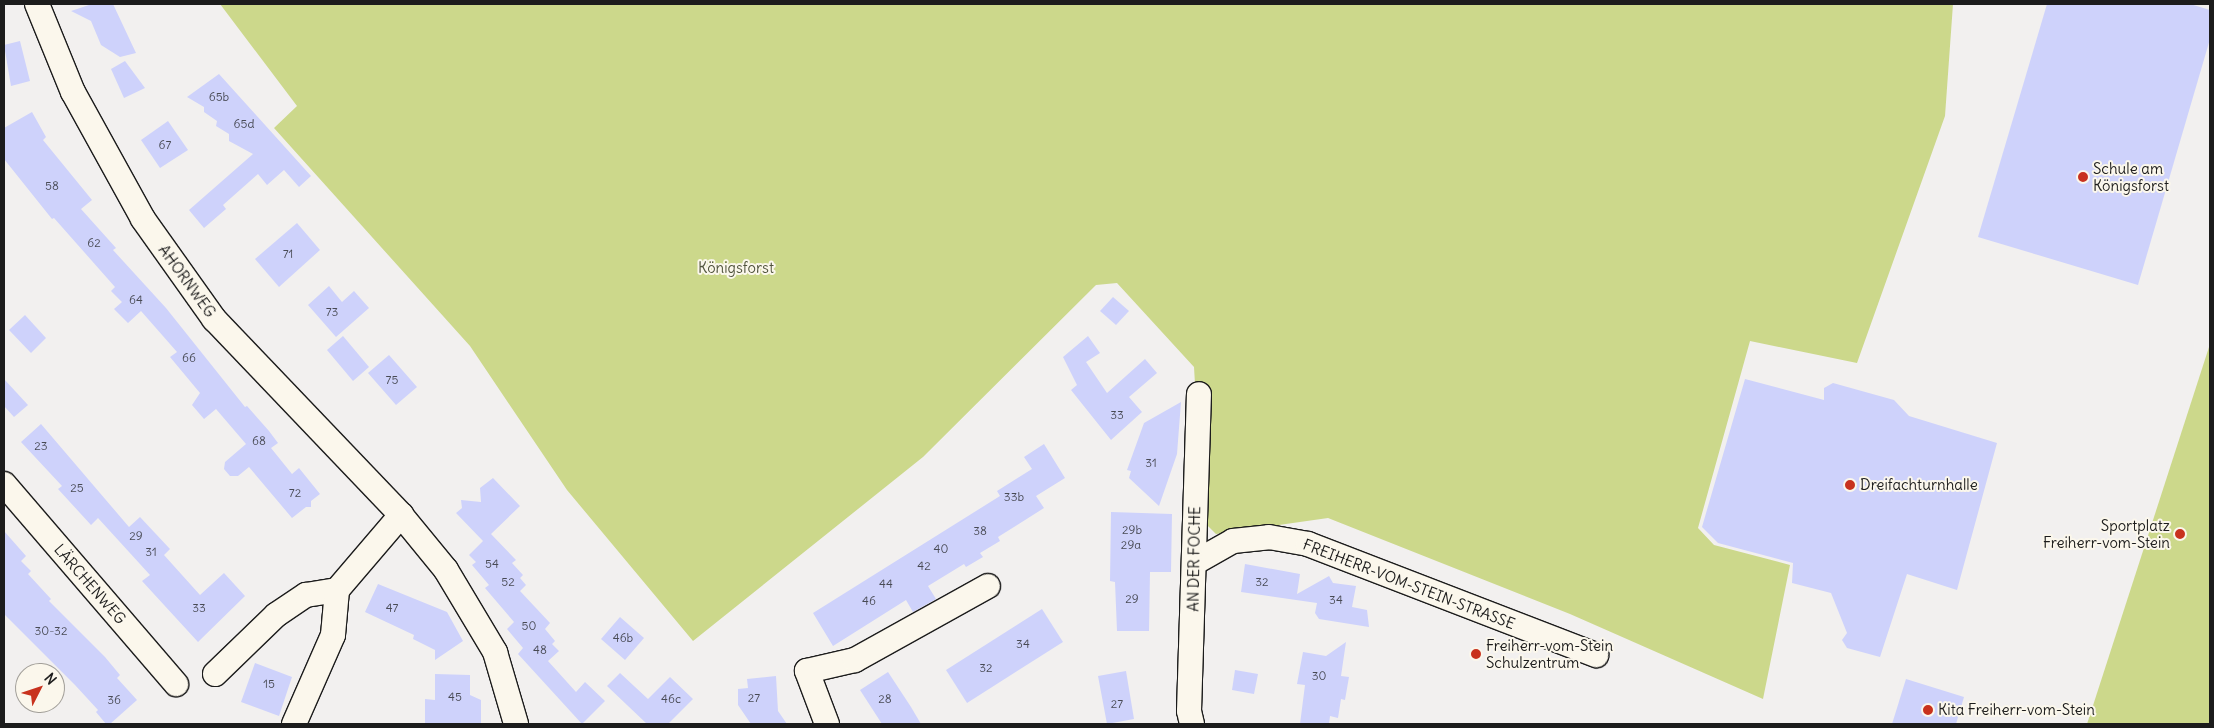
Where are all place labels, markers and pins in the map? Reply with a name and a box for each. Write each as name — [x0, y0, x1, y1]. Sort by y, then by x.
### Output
place label: Schule am Königsforst — [2093, 159, 2169, 194]
marker: Schule am Königsforst — [2077, 171, 2089, 183]
place label: Dreifachturnhalle — [1860, 476, 1978, 494]
marker: Dreifachturnhalle — [1844, 479, 1856, 491]
place label: Sportplatz Freiherr-vom-Stein — [2043, 516, 2170, 551]
marker: Sportplatz Freiherr-vom-Stein — [2174, 528, 2186, 540]
place label: Freiherr-vom-Stein Schulzentrum — [1486, 636, 1613, 671]
marker: Freiherr-vom-Stein Schulzentrum — [1470, 648, 1482, 660]
place label: Kita Freiherr-vom-Stein — [1938, 701, 2095, 719]
marker: Kita Freiherr-vom-Stein — [1922, 704, 1934, 716]

